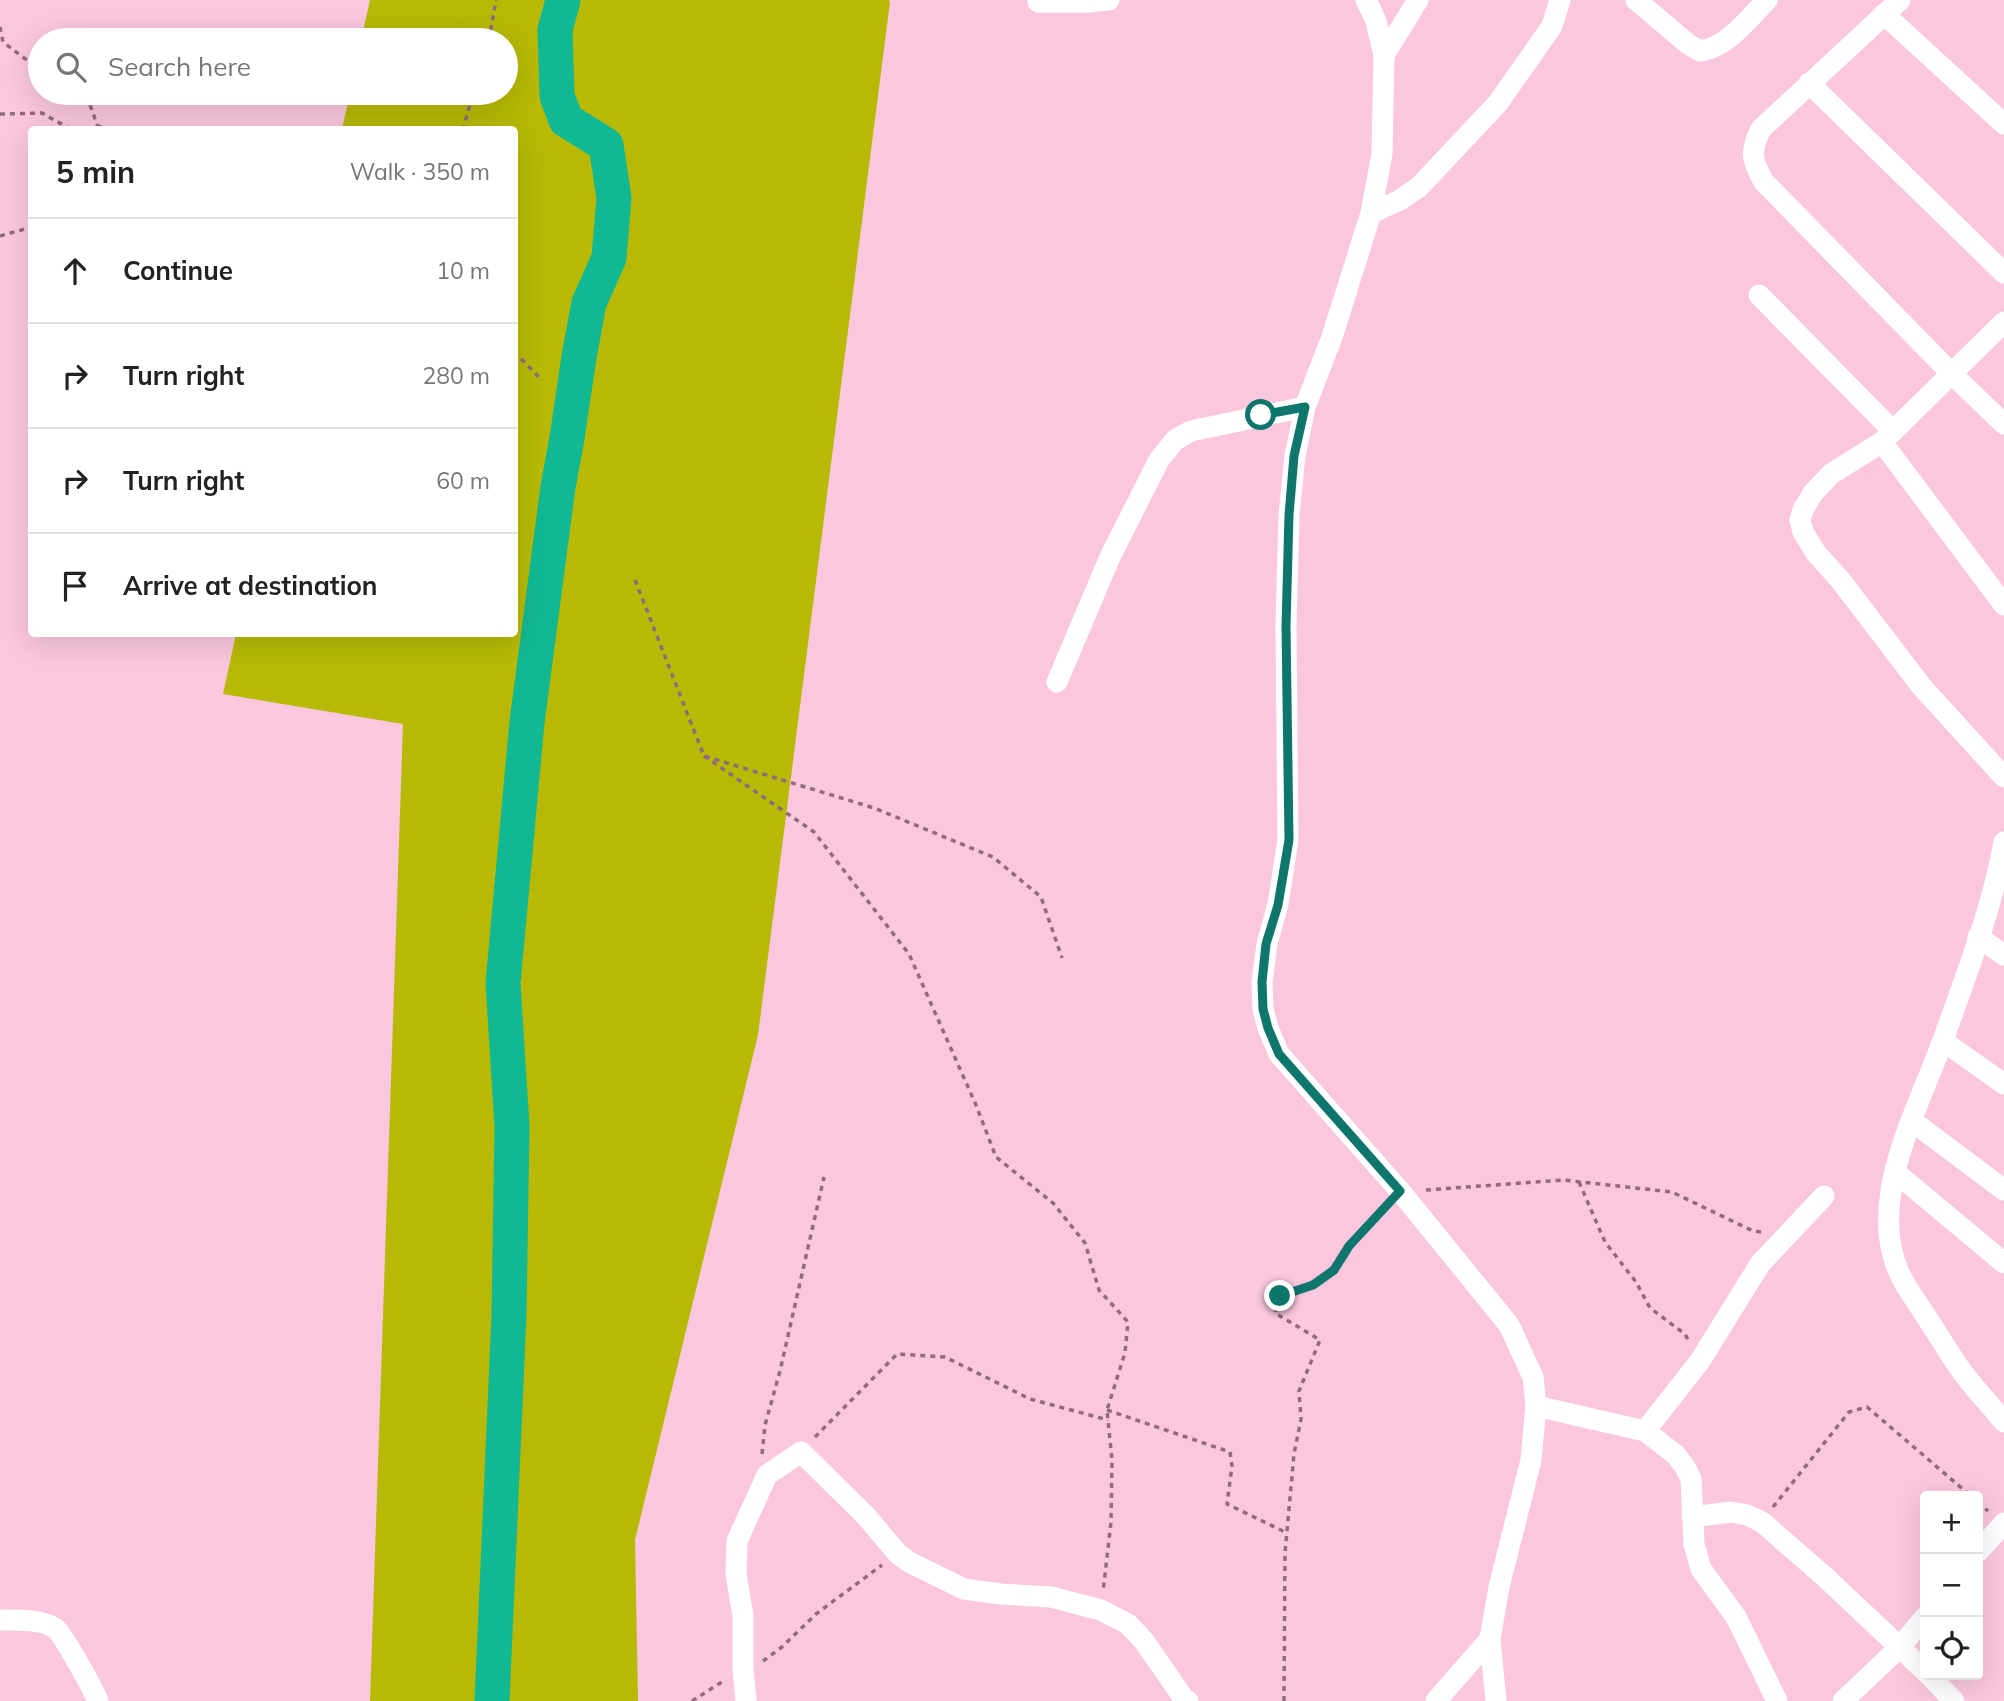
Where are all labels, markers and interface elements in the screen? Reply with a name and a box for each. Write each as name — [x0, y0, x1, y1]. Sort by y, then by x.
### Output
search box — [28, 28, 518, 105]
icon: search — [52, 48, 90, 86]
text: Search here — [108, 50, 251, 83]
text: 5 min — [56, 153, 135, 191]
text: Walk · 350 m — [350, 157, 490, 186]
icon: ahead — [56, 252, 94, 290]
text: Continue — [123, 254, 233, 287]
text: 10 m — [436, 256, 490, 285]
icon: right — [56, 357, 94, 395]
text: Turn right — [123, 359, 244, 392]
text: 280 m — [422, 361, 490, 390]
route start — [1245, 399, 1276, 430]
icon: right — [56, 462, 94, 500]
text: Turn right — [123, 464, 244, 497]
text: 60 m — [436, 466, 490, 495]
icon: arrive — [56, 567, 94, 605]
text: Arrive at destination — [123, 569, 378, 602]
route end — [1264, 1280, 1295, 1311]
map controls — [1920, 1491, 1983, 1680]
button: + — [1920, 1491, 1983, 1554]
button: − — [1920, 1554, 1983, 1617]
button: locate — [1920, 1617, 1983, 1680]

